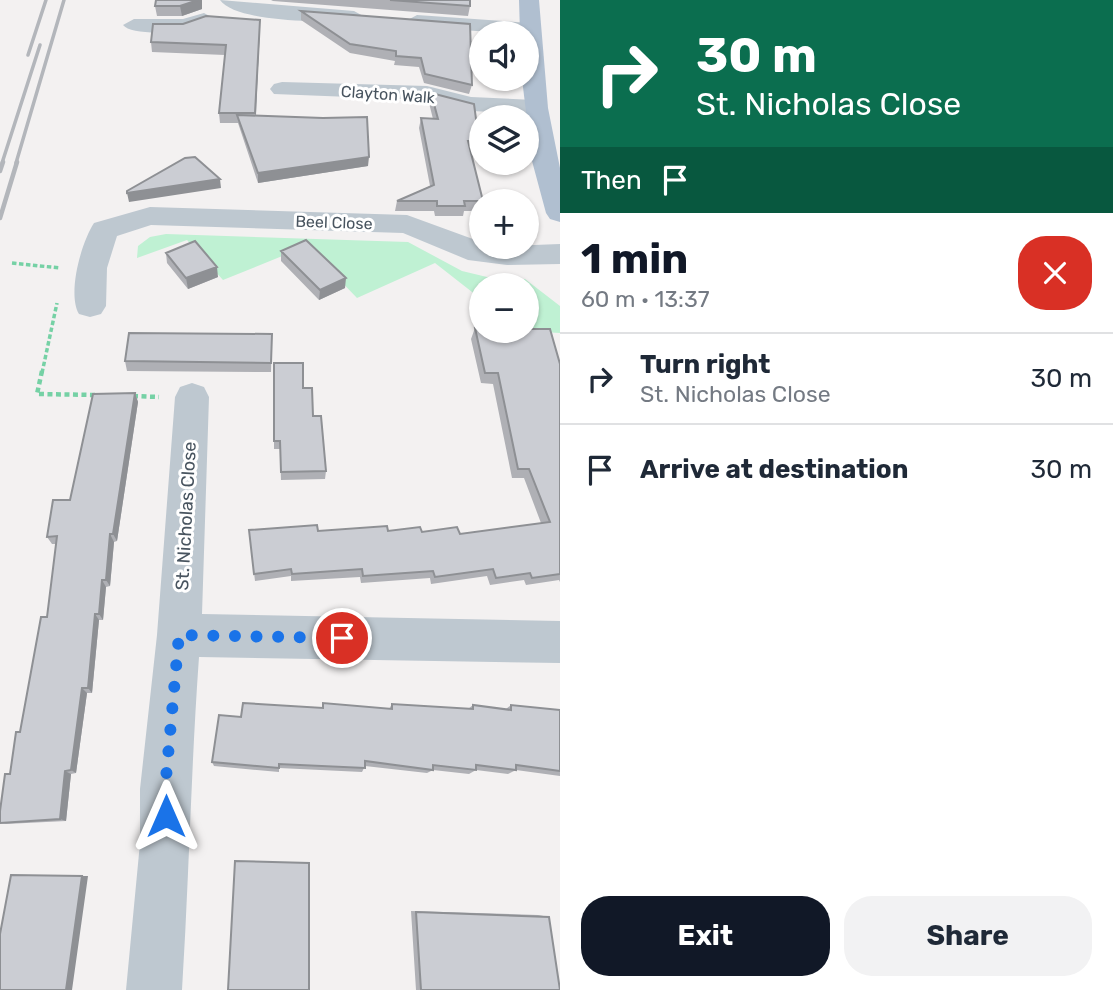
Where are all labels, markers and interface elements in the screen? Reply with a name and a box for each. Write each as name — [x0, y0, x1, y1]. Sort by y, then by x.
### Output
map controls — [469, 21, 539, 343]
button: sound — [469, 21, 539, 91]
text: 30 m — [696, 26, 817, 84]
icon: right — [581, 28, 672, 119]
street label: Clayton Walk — [340, 82, 436, 107]
text: St. Nicholas Close — [696, 85, 961, 123]
button: layers — [469, 105, 539, 175]
icon: arrive — [656, 161, 694, 199]
text: Then — [581, 165, 642, 196]
button: + — [469, 189, 539, 259]
street label: Beel Close — [295, 212, 373, 233]
text: 1 min — [581, 234, 688, 284]
button: close — [1018, 236, 1092, 310]
button: − — [469, 273, 539, 343]
text: 60 m · 13:37 — [581, 285, 710, 313]
text: Turn right — [640, 349, 770, 380]
icon: right — [581, 360, 619, 398]
text: 30 m — [1030, 363, 1092, 394]
text: St. Nicholas Close — [640, 380, 831, 408]
street label: St. Nicholas Close — [171, 441, 201, 591]
icon: arrive — [581, 451, 619, 489]
text: Arrive at destination — [640, 454, 908, 485]
text: 30 m — [1030, 454, 1092, 485]
pin — [312, 608, 372, 668]
icon: arrive — [323, 619, 361, 657]
position arrow — [129, 779, 203, 853]
button: Exit — [581, 896, 830, 976]
button: Share — [844, 896, 1092, 976]

